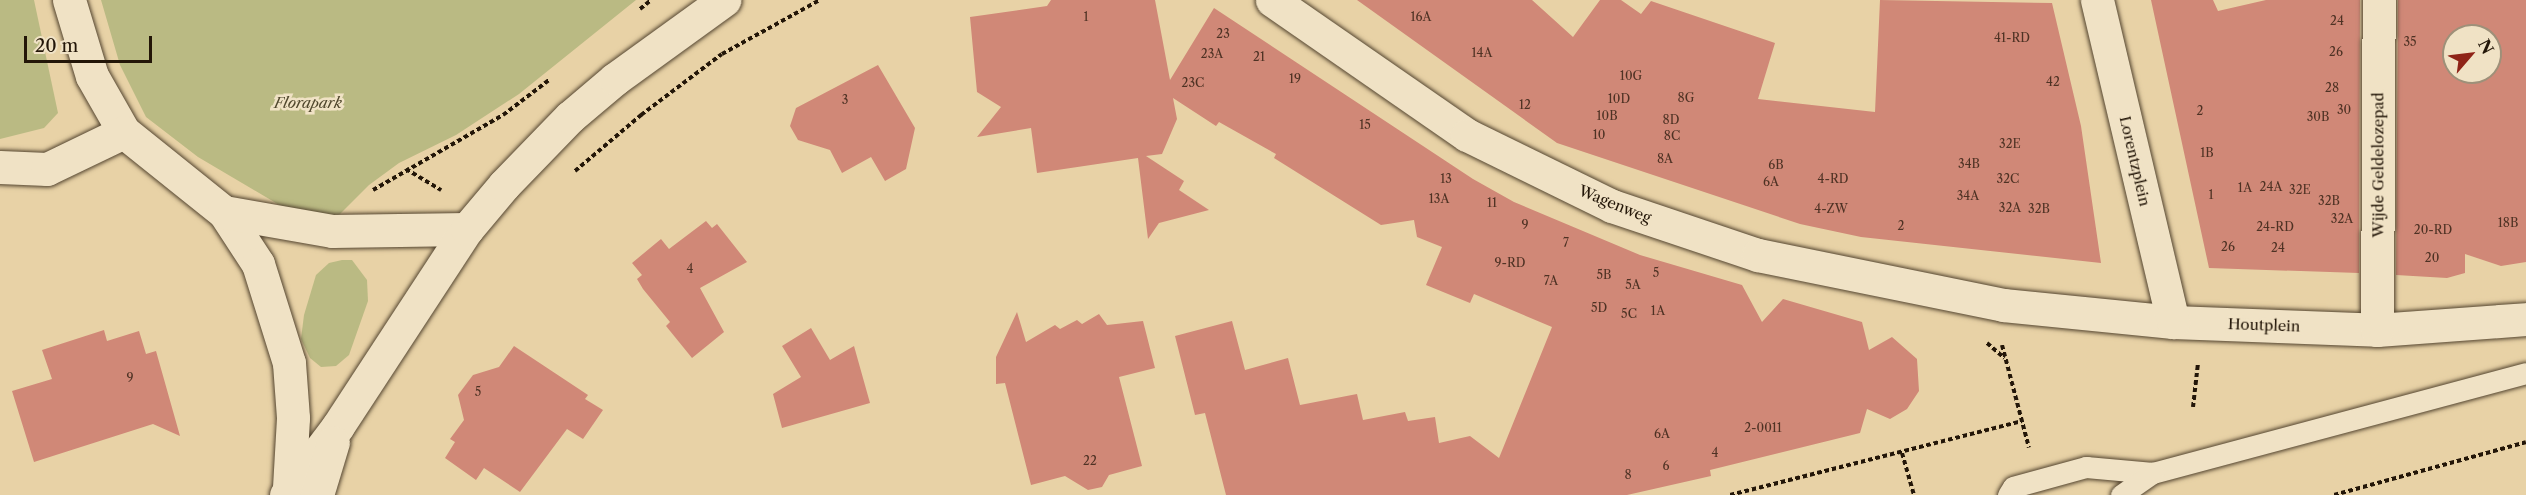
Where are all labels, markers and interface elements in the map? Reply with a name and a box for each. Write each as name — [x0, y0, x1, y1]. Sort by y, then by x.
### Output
house number: 1 — [1083, 10, 1089, 24]
house number: 16A — [1411, 10, 1431, 24]
house number: 24 — [2330, 14, 2344, 28]
scale bar — [27, 24, 154, 62]
north arrow — [2442, 24, 2502, 84]
house number: 23 — [1216, 27, 1230, 41]
house number: 41-RD — [1994, 31, 2030, 45]
text: 20 m — [35, 35, 78, 57]
house number: 35 — [2403, 35, 2417, 49]
text: N — [2474, 36, 2498, 57]
house number: 26 — [2329, 45, 2343, 59]
house number: 14A — [1472, 46, 1492, 60]
house number: 23A — [1201, 47, 1223, 61]
house number: 21 — [1253, 50, 1265, 64]
house number: 10G — [1620, 69, 1642, 83]
house number: 19 — [1289, 72, 1301, 86]
house number: 42 — [2046, 75, 2060, 89]
house number: 23C — [1182, 76, 1204, 90]
house number: 28 — [2325, 81, 2339, 95]
house number: 8G — [1678, 91, 1694, 105]
house number: 10D — [1608, 92, 1630, 106]
street label: Wijde Geldelozepad — [2369, 92, 2387, 238]
house number: 3 — [842, 93, 848, 107]
park label: Florapark — [274, 94, 342, 112]
house number: 12 — [1519, 98, 1531, 112]
house number: 30 — [2337, 103, 2351, 117]
house number: 2 — [2197, 104, 2203, 118]
house number: 10B — [1596, 109, 1618, 123]
house number: 30B — [2307, 110, 2329, 124]
house number: 8D — [1663, 113, 1679, 127]
street label: Lorentzplein — [2116, 114, 2154, 208]
house number: 15 — [1359, 118, 1371, 132]
house number: 10 — [1593, 128, 1605, 142]
house number: 8C — [1664, 129, 1680, 143]
house number: 32E — [1999, 137, 2021, 151]
house number: 1B — [2200, 146, 2214, 160]
house number: 8A — [1657, 152, 1673, 166]
house number: 34B — [1958, 157, 1980, 171]
house number: 6B — [1768, 158, 1784, 172]
house number: 13 — [1440, 172, 1452, 186]
house number: 4-RD — [1818, 172, 1848, 186]
house number: 32C — [1997, 172, 2019, 186]
house number: 6A — [1763, 175, 1779, 189]
house number: 24A — [2260, 180, 2282, 194]
street label: Wagenweg — [1576, 181, 1654, 227]
house number: 1A — [2238, 181, 2252, 195]
house number: 32E — [2289, 183, 2311, 197]
house number: 1 — [2208, 188, 2214, 202]
house number: 34A — [1957, 189, 1979, 203]
house number: 13A — [1429, 192, 1449, 206]
house number: 32B — [2318, 194, 2340, 208]
house number: 11 — [1487, 196, 1497, 210]
house number: 32A — [1999, 201, 2021, 215]
house number: 4-ZW — [1814, 202, 1848, 216]
house number: 32B — [2028, 202, 2050, 216]
house number: 32A — [2331, 212, 2353, 226]
house number: 18B — [2498, 216, 2518, 230]
house number: 9 — [1521, 218, 1529, 232]
house number: 2 — [1898, 219, 1904, 233]
house number: 24-RD — [2256, 220, 2294, 234]
house number: 20-RD — [2414, 223, 2452, 237]
house number: 7 — [1563, 236, 1569, 250]
house number: 26 — [2221, 240, 2235, 254]
house number: 24 — [2271, 241, 2285, 255]
house number: 20 — [2425, 251, 2439, 265]
house number: 9-RD — [1495, 256, 1525, 270]
house number: 4 — [687, 262, 693, 276]
house number: 5 — [1653, 266, 1659, 280]
house number: 5B — [1597, 268, 1611, 282]
house number: 7A — [1544, 274, 1558, 288]
house number: 5A — [1625, 278, 1641, 292]
house number: 5D — [1591, 301, 1607, 315]
house number: 1A — [1651, 304, 1665, 318]
house number: 5C — [1621, 307, 1637, 321]
street label: Houtplein — [2228, 315, 2300, 335]
house number: 9 — [126, 371, 134, 385]
house number: 5 — [475, 385, 481, 399]
house number: 2-0011 — [1744, 421, 1782, 435]
house number: 6A — [1654, 427, 1670, 441]
house number: 4 — [1712, 446, 1718, 460]
house number: 22 — [1083, 454, 1097, 468]
house number: 6 — [1662, 459, 1670, 473]
house number: 8 — [1624, 468, 1632, 482]

